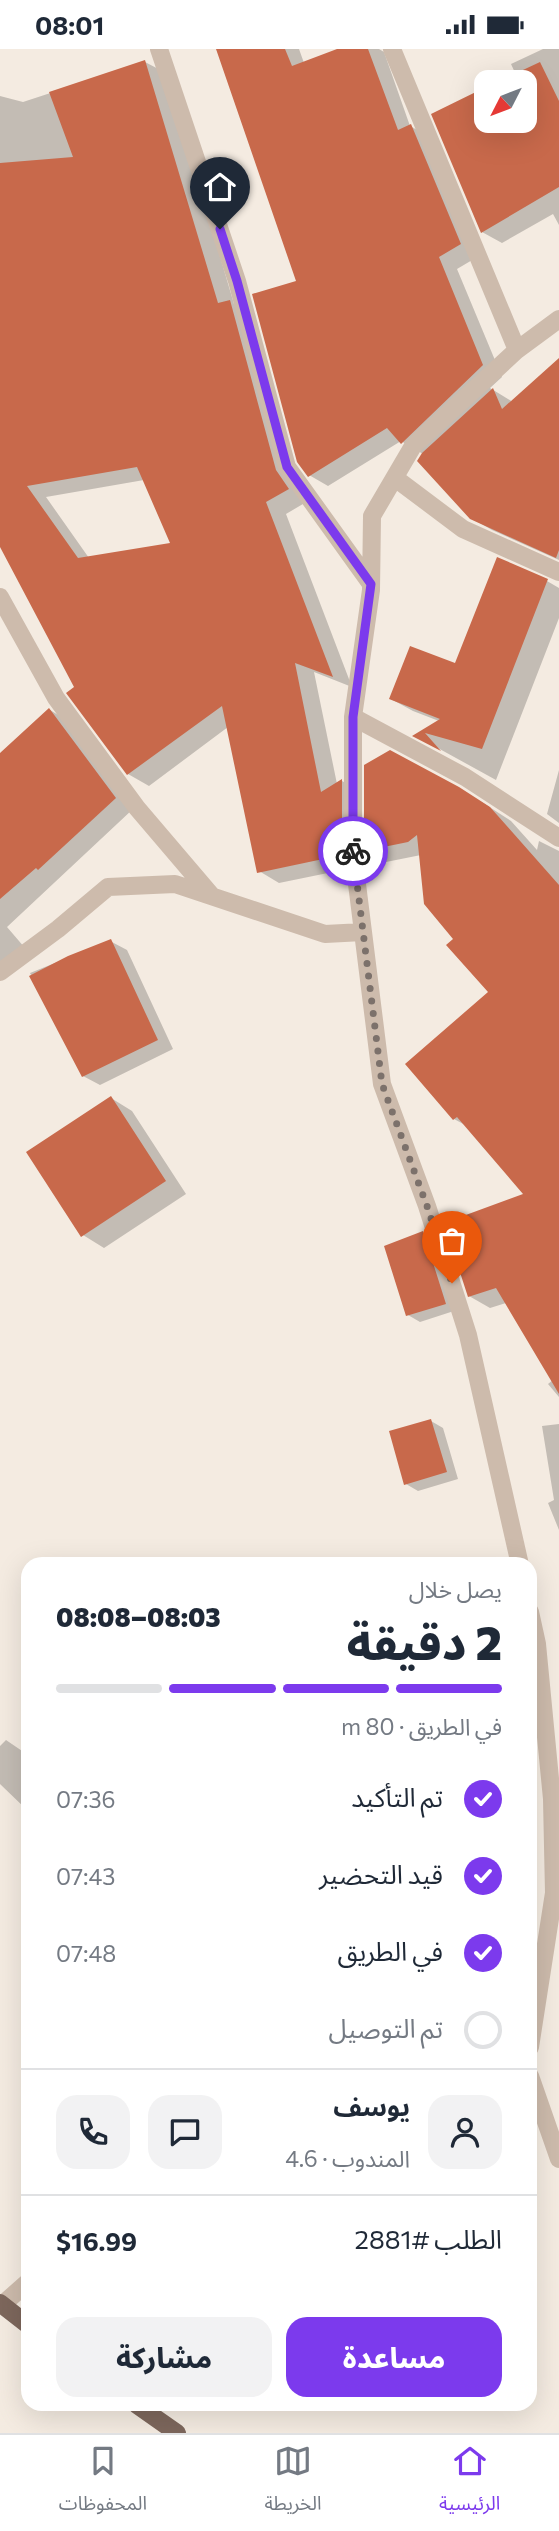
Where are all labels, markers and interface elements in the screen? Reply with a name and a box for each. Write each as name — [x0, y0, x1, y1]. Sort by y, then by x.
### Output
text: 08:01 — [35, 9, 104, 40]
north arrow — [474, 70, 537, 133]
map controls — [474, 70, 537, 133]
pin — [190, 157, 250, 229]
icon: home — [201, 168, 239, 206]
courier — [318, 816, 388, 886]
icon: bike — [334, 832, 372, 870]
pin — [422, 1211, 482, 1283]
icon: bag — [433, 1222, 471, 1260]
text: يصل خلال — [409, 1575, 502, 1603]
text: 08:03–08:08 — [56, 1601, 221, 1632]
text: 2 دقيقة — [347, 1613, 502, 1669]
text: في الطريق · 80 m — [341, 1712, 502, 1740]
icon: check — [464, 1780, 502, 1818]
text: تم التأكيد — [351, 1781, 443, 1812]
text: 07:36 — [56, 1785, 116, 1813]
icon: check — [464, 1857, 502, 1895]
text: قيد التحضير — [319, 1858, 443, 1889]
text: 07:43 — [56, 1862, 115, 1890]
icon: check — [464, 1934, 502, 1972]
text: في الطريق — [338, 1935, 443, 1966]
text: 07:48 — [56, 1939, 116, 1967]
text: تم التوصيل — [329, 2012, 443, 2043]
text: يوسف — [333, 2090, 410, 2121]
button: phone — [56, 2095, 130, 2169]
button: chat — [148, 2095, 222, 2169]
button: person — [428, 2095, 502, 2169]
text: المندوب · 4.6 — [285, 2144, 410, 2172]
text: الطلب #2881 — [355, 2223, 502, 2254]
text: $16.99 — [56, 2225, 137, 2256]
button: مشاركة — [56, 2317, 272, 2397]
button: مساعدة — [286, 2317, 502, 2397]
tab: المحفوظات — [59, 2442, 147, 2524]
tab: الخريطة — [265, 2442, 322, 2524]
tab: الرئيسية — [439, 2442, 500, 2524]

